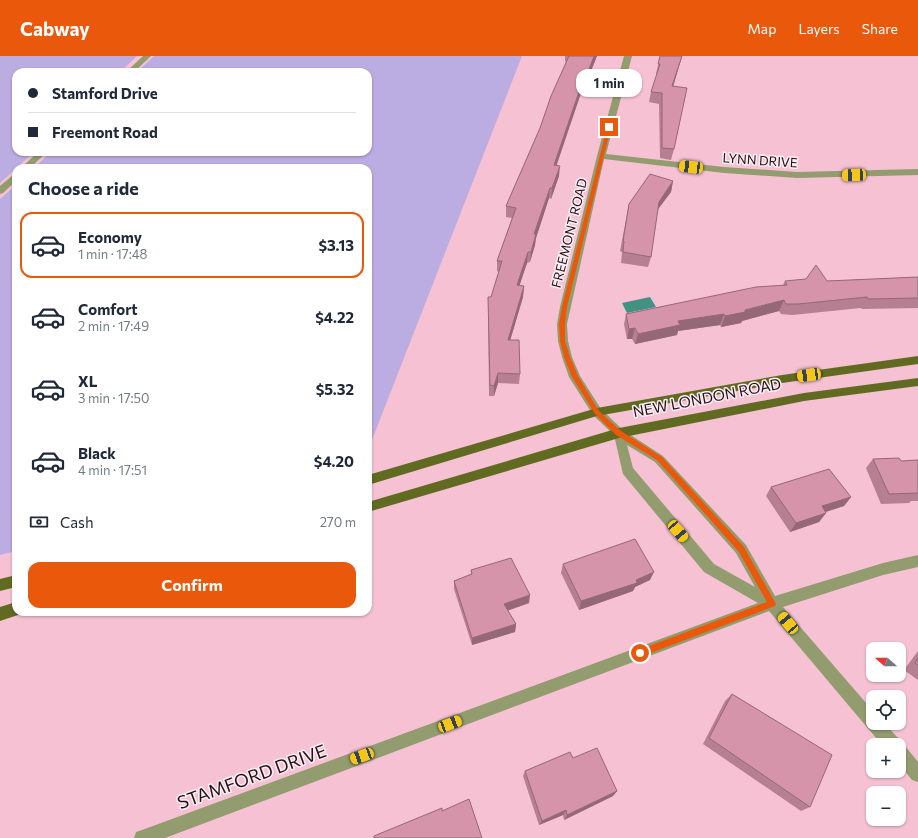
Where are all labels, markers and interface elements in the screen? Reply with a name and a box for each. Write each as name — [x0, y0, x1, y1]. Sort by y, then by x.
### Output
text: Cabway — [20, 17, 90, 40]
text: Map — [748, 20, 776, 37]
text: Layers — [798, 20, 840, 37]
text: Share — [862, 20, 898, 37]
callout: 1 min — [576, 69, 642, 97]
text: 1 min — [594, 75, 624, 91]
text: Stamford Drive — [52, 84, 158, 102]
route end — [600, 118, 618, 136]
text: Freemont Road — [52, 123, 158, 141]
street label: LYNN DRIVE — [722, 149, 798, 171]
car — [678, 160, 704, 174]
car — [842, 169, 866, 181]
text: Choose a ride — [28, 177, 139, 199]
street label: FREEMONT ROAD — [548, 177, 590, 289]
icon: car — [30, 227, 66, 263]
text: Economy — [78, 228, 142, 246]
text: $3.13 — [318, 236, 354, 254]
text: 1 min · 17:48 — [78, 246, 147, 262]
icon: car — [30, 299, 66, 335]
text: Comfort — [78, 300, 138, 318]
text: $4.22 — [315, 308, 354, 326]
text: 2 min · 17:49 — [78, 318, 149, 334]
car — [796, 367, 822, 383]
icon: car — [30, 371, 66, 407]
text: XL — [78, 372, 97, 390]
street label: NEW LONDON ROAD — [631, 374, 783, 420]
text: $5.32 — [316, 380, 354, 398]
text: 3 min · 17:50 — [78, 390, 150, 406]
icon: car — [30, 443, 66, 479]
text: Black — [78, 444, 116, 462]
text: $4.20 — [314, 452, 354, 470]
text: 4 min · 17:51 — [78, 462, 147, 478]
icon: cash — [28, 511, 50, 533]
text: Cash — [60, 513, 94, 531]
text: 270 m — [320, 514, 356, 530]
car — [666, 518, 690, 544]
button: Confirm — [28, 562, 356, 608]
car — [776, 610, 800, 636]
north arrow — [866, 642, 906, 682]
map controls — [866, 642, 906, 826]
route start — [631, 644, 649, 662]
button: locate — [866, 690, 906, 730]
car — [437, 714, 463, 734]
button: + — [866, 738, 906, 778]
street label: STAMFORD DRIVE — [174, 739, 329, 813]
car — [349, 746, 375, 766]
button: − — [866, 786, 906, 826]

